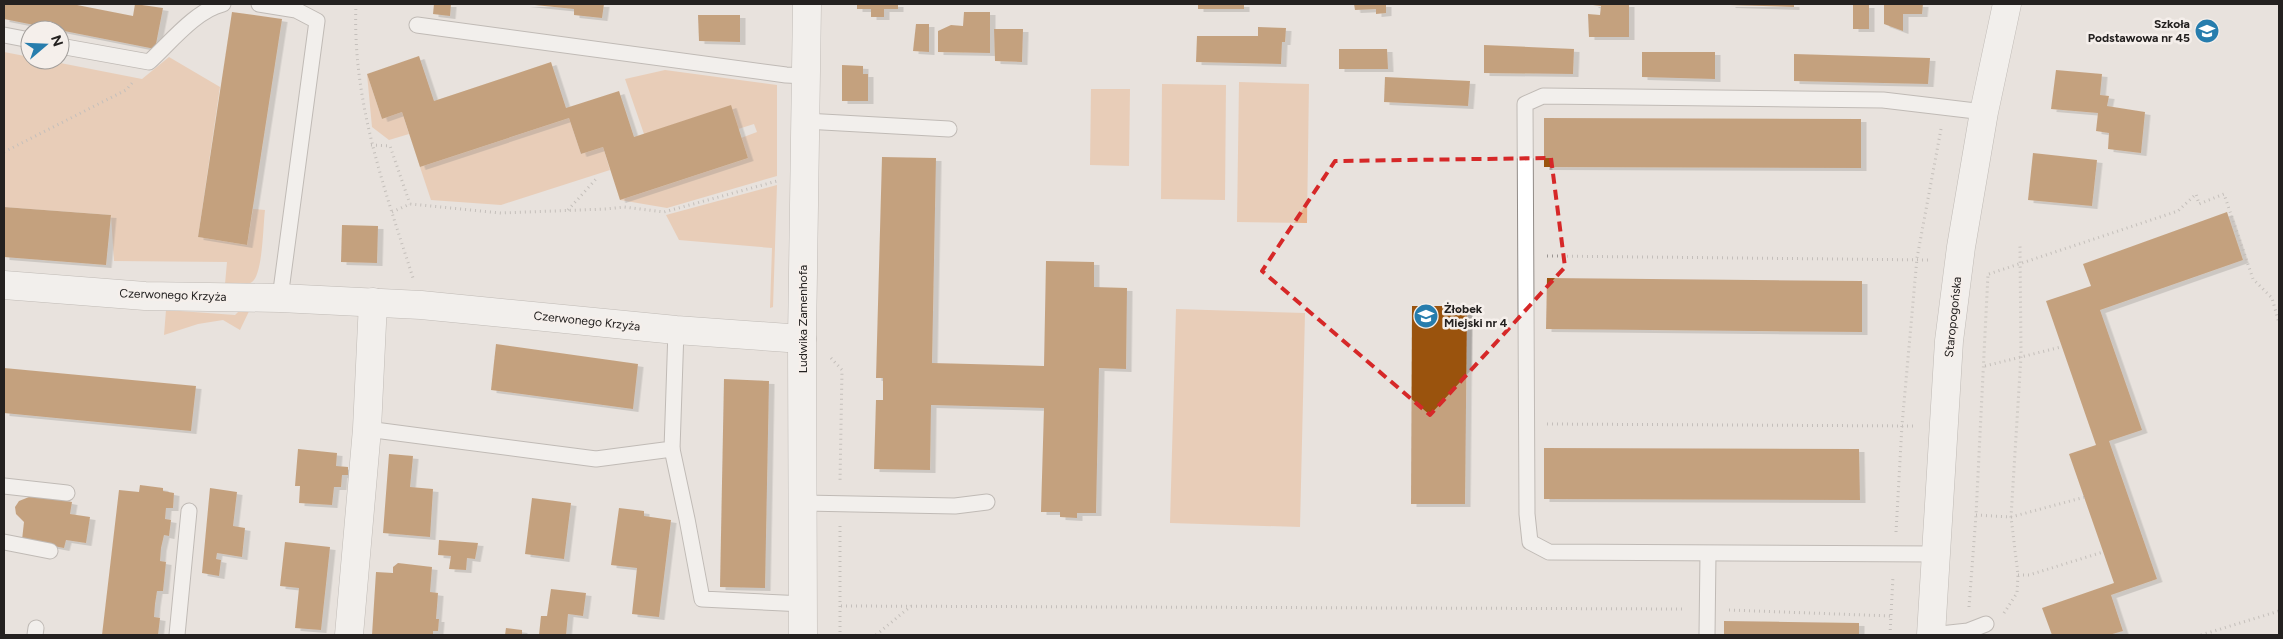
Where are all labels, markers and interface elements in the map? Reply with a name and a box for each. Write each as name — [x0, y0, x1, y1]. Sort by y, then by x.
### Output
place label: Szkoła Podstawowa nr 45 — [2088, 17, 2190, 45]
school or university icon: Szkoła Podstawowa nr 45 — [2194, 18, 2220, 44]
north arrow — [20, 20, 70, 70]
text: N — [47, 33, 67, 49]
street label: Ludwika Zamenhofa — [796, 265, 810, 373]
street label: Staropogońska — [1942, 276, 1964, 358]
street label: Czerwonego Krzyża — [119, 286, 227, 304]
place label: Żłobek Miejski nr 4 — [1444, 302, 1508, 330]
school or university icon: Żłobek Miejski nr 4 — [1413, 303, 1439, 329]
street label: Czerwonego Krzyża — [533, 308, 641, 334]

